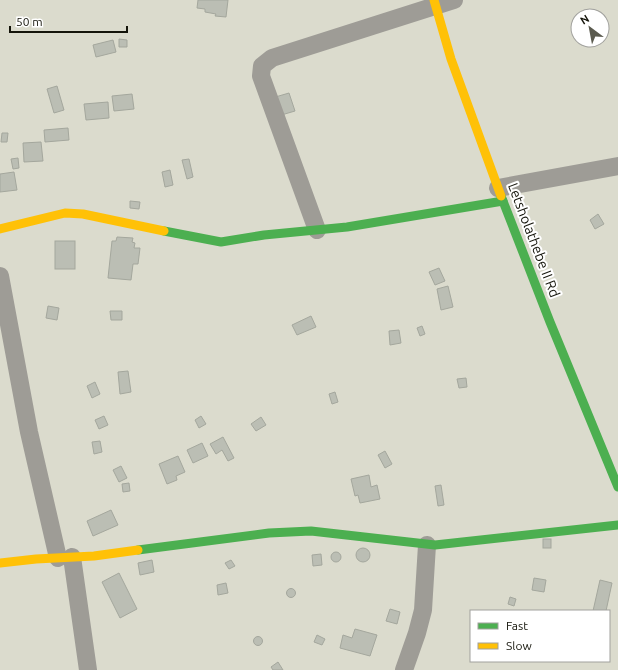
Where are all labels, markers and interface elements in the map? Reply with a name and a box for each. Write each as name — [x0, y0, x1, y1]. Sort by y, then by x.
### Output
scale bar — [10, 8, 127, 34]
north arrow — [570, 8, 610, 48]
text: N — [578, 12, 591, 27]
text: 50 m — [16, 15, 43, 28]
street label: Letsholathebe II Rd — [505, 181, 563, 299]
legend — [470, 610, 610, 662]
text: Fast — [506, 619, 528, 632]
text: Slow — [506, 639, 532, 652]

